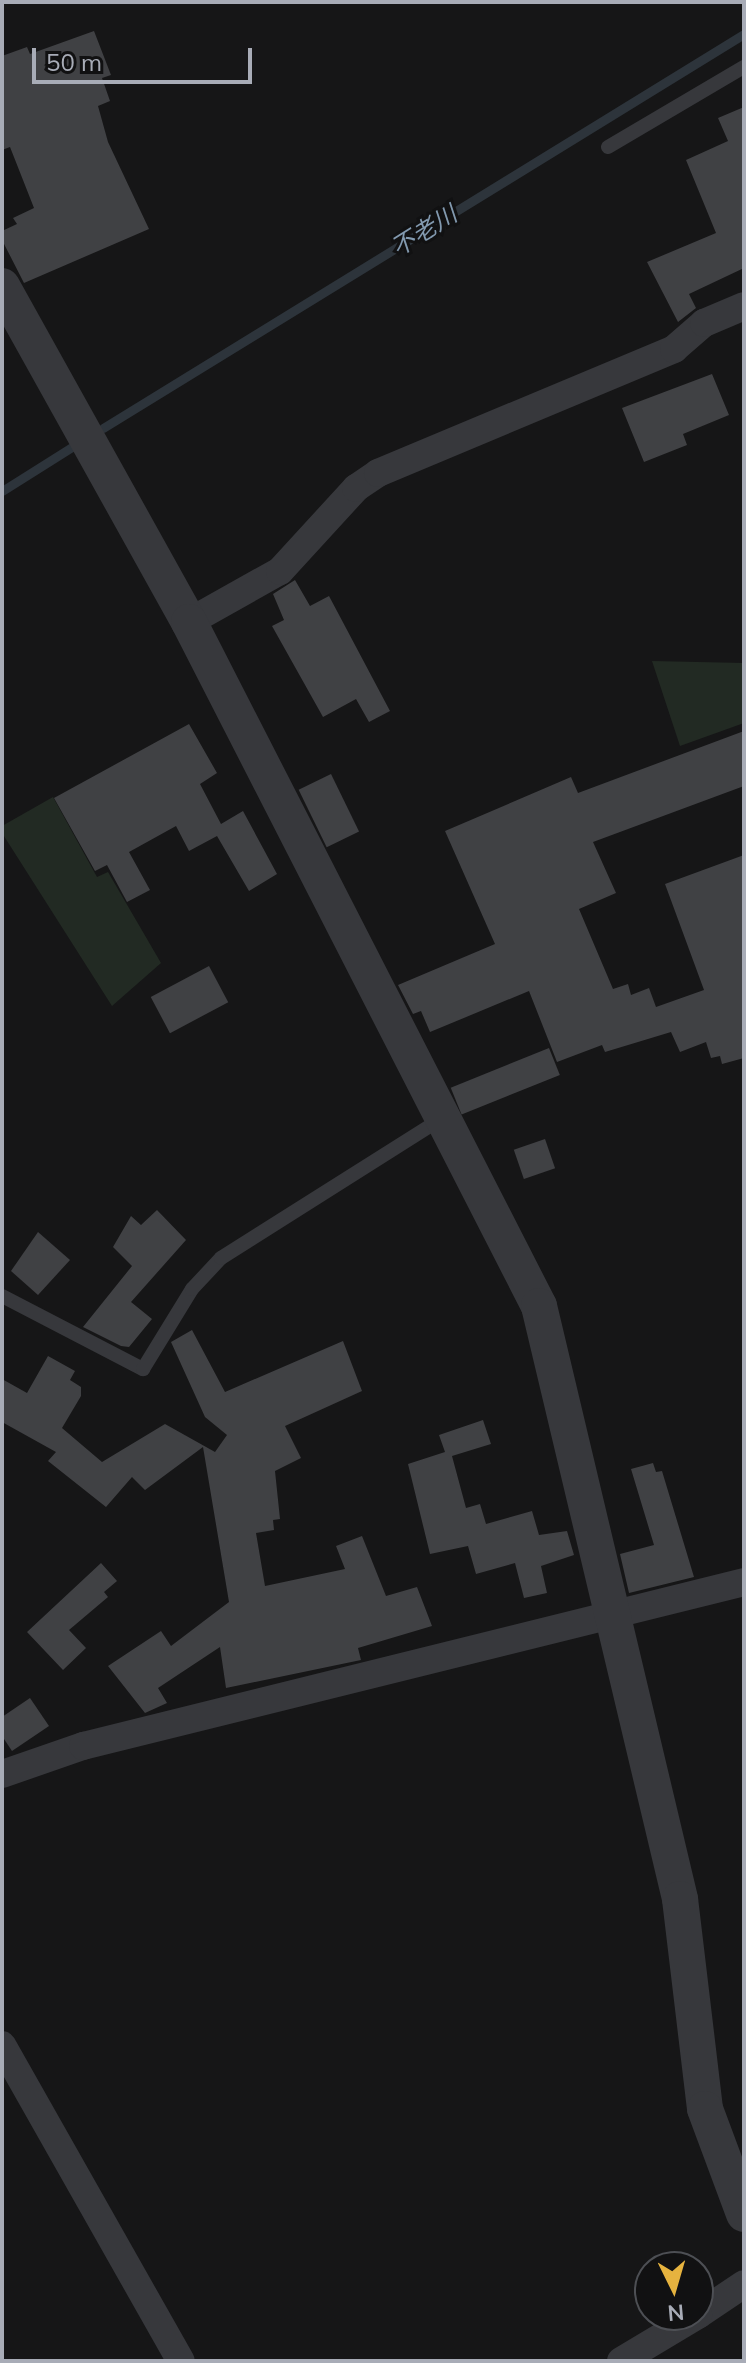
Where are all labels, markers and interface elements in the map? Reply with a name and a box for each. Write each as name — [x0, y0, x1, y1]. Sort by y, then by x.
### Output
scale bar — [36, 32, 256, 82]
text: 50 m — [46, 47, 102, 77]
water label: 不老川 — [386, 200, 462, 262]
north arrow — [634, 2251, 714, 2331]
text: N — [666, 2298, 685, 2328]

